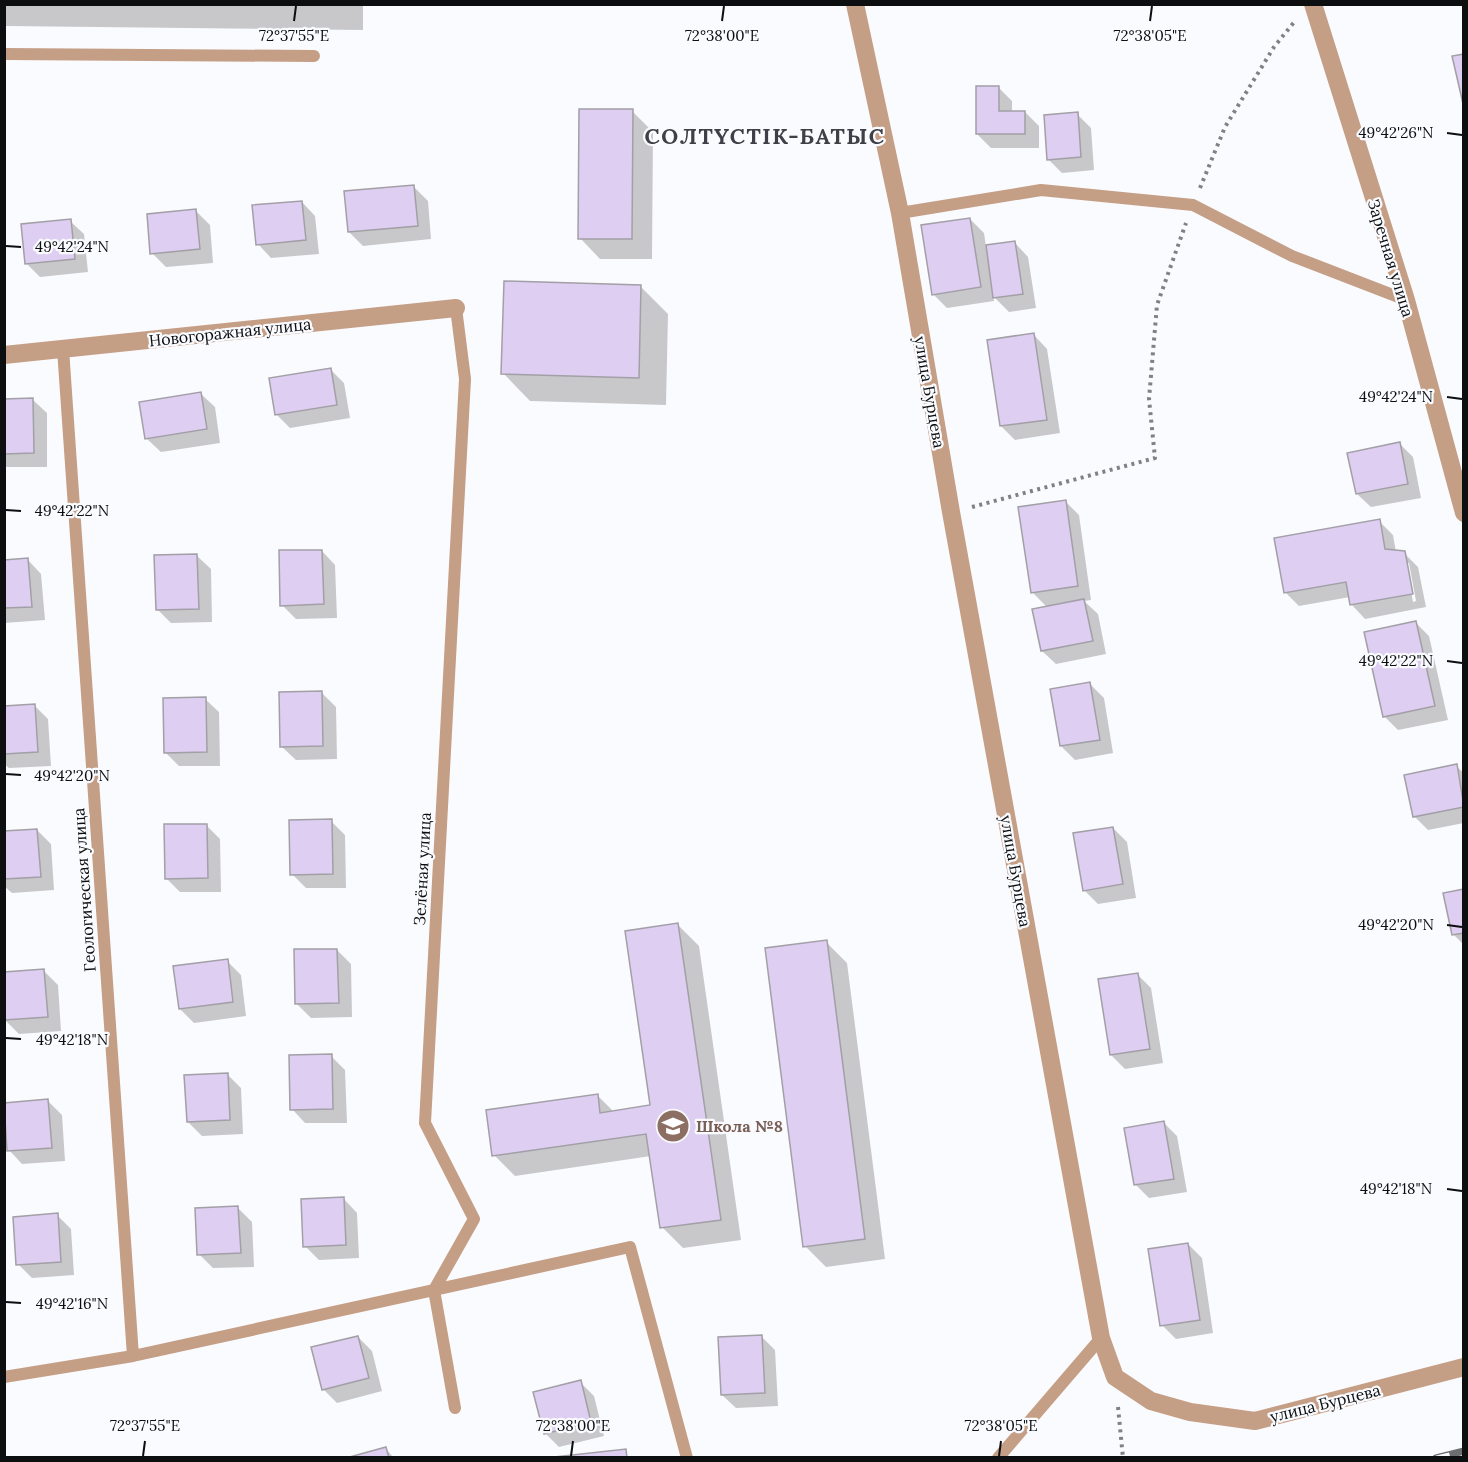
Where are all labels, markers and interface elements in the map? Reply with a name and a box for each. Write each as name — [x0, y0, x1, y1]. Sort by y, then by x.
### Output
text: 72°37'55"E — [259, 26, 329, 45]
text: 72°38'00"E — [685, 26, 759, 45]
text: 72°38'05"E — [1114, 26, 1186, 45]
district label: СОЛТҮСТІК-БАТЫС — [645, 122, 885, 150]
text: 49°42'26"N — [1358, 123, 1434, 142]
street label: Заречная улица — [1364, 197, 1418, 319]
text: 49°42'24"N — [35, 237, 109, 256]
street label: Новогоражная улица — [148, 314, 312, 350]
street label: улица Бурцева — [910, 334, 950, 450]
text: 49°42'24"N — [1359, 387, 1433, 406]
text: 49°42'22"N — [35, 501, 109, 520]
text: 49°42'22"N — [1359, 651, 1433, 670]
text: 49°42'20"N — [34, 766, 110, 785]
street label: Геологическая улица — [68, 807, 100, 973]
street label: Зелёная улица — [409, 812, 435, 926]
street label: улица Бурцева — [996, 813, 1036, 929]
text: 49°42'20"N — [1358, 915, 1434, 934]
text: 49°42'18"N — [36, 1030, 108, 1049]
school or university icon: Школа №8 — [655, 1108, 691, 1144]
place label: Школа №8 — [696, 1116, 783, 1136]
text: 49°42'18"N — [1360, 1179, 1432, 1198]
text: 49°42'16"N — [36, 1294, 108, 1313]
street label: улица Бурцева — [1268, 1380, 1382, 1426]
text: 72°37'55"E — [110, 1416, 180, 1435]
text: 72°38'00"E — [536, 1416, 610, 1435]
text: 72°38'05"E — [965, 1416, 1037, 1435]

